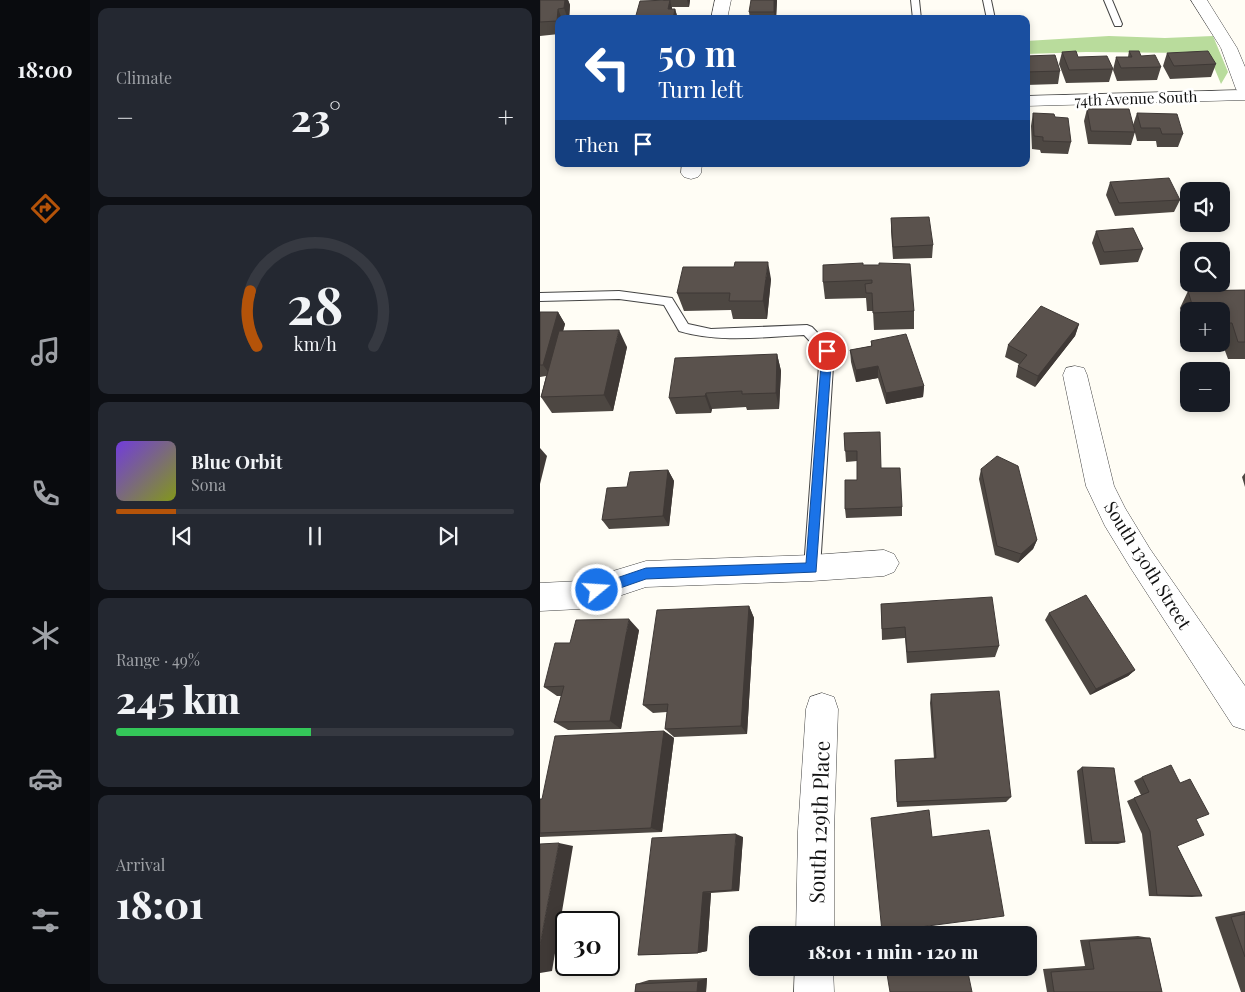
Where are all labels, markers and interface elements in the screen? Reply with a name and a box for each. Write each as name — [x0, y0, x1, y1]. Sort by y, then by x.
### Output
text: 50 m — [658, 29, 736, 76]
icon: left — [575, 35, 640, 100]
text: 18:00 — [17, 54, 73, 84]
text: Climate — [116, 67, 172, 88]
text: Turn left — [658, 74, 743, 104]
street label: 74th Avenue South — [1074, 86, 1198, 110]
text: 23° — [291, 91, 341, 142]
text: − — [116, 98, 134, 135]
text: + — [498, 98, 514, 135]
icon: arrive — [629, 130, 657, 158]
text: Then — [575, 131, 619, 157]
map controls — [1180, 182, 1230, 412]
button: sound — [1180, 182, 1230, 232]
icon: directions — [28, 191, 63, 226]
button: search — [1180, 242, 1230, 292]
text: 28 — [287, 269, 343, 338]
button: + — [1180, 302, 1230, 352]
pin — [806, 330, 848, 372]
text: km/h — [294, 332, 337, 355]
icon: music — [28, 334, 63, 369]
icon: arrive — [813, 337, 841, 365]
button: − — [1180, 362, 1230, 412]
text: Blue Orbit — [191, 448, 282, 474]
text: Sona — [191, 474, 226, 495]
icon: phone — [28, 476, 63, 511]
street label: South 130th Street — [1099, 497, 1197, 634]
icon: previous — [168, 522, 196, 550]
icon: pause — [301, 522, 329, 550]
icon: next — [434, 522, 462, 550]
position arrow — [570, 563, 622, 615]
icon: climate — [28, 618, 63, 653]
text: Range · 49% — [116, 649, 200, 670]
text: 245 km — [116, 673, 240, 724]
street label: South 129th Place — [801, 740, 835, 904]
icon: car — [28, 761, 63, 796]
text: Arrival — [116, 854, 165, 875]
text: 18:01 — [116, 878, 204, 929]
icon: filters — [28, 903, 63, 938]
speed limit sign: 30 — [555, 911, 620, 976]
text: 18:01 · 1 min · 120 m — [808, 938, 978, 964]

